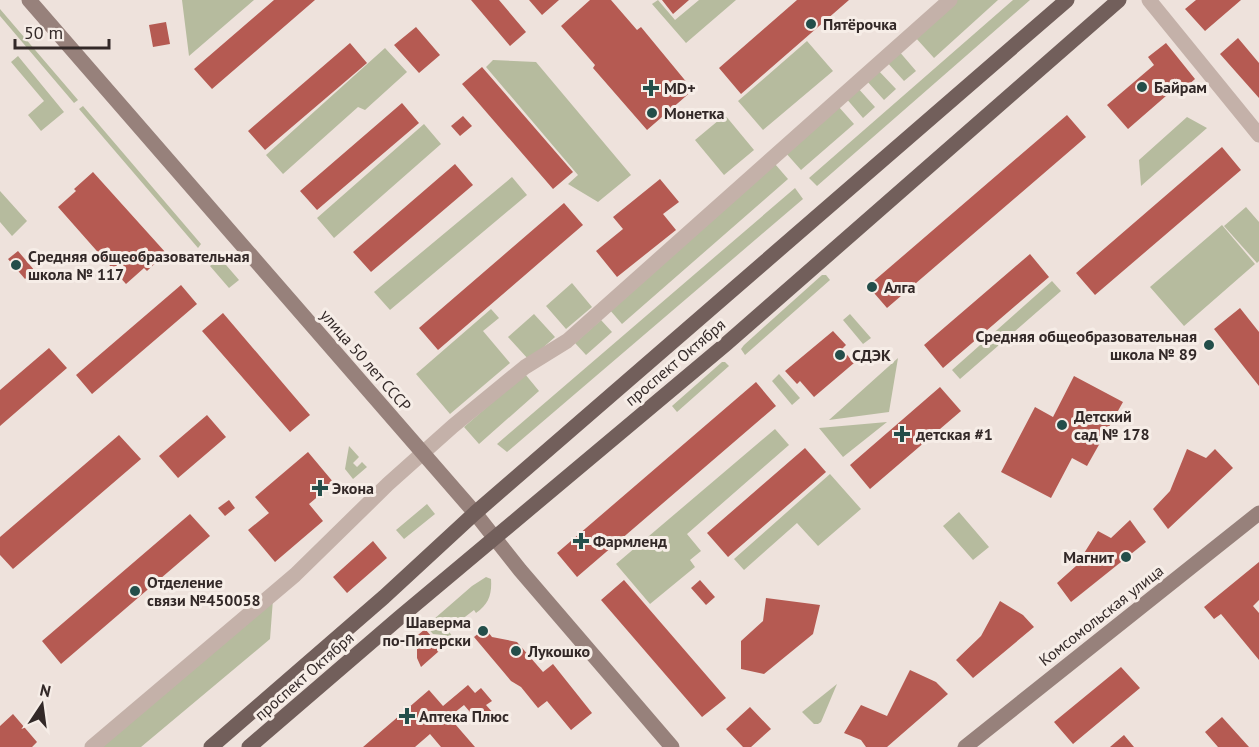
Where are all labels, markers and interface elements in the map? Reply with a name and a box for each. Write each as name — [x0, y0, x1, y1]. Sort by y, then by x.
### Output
scale bar — [15, 12, 110, 50]
place label: Пятёрочка — [823, 14, 897, 34]
marker: Пятёрочка — [804, 17, 818, 31]
text: 50 m — [24, 21, 63, 44]
place label: Байрам — [1154, 77, 1207, 97]
place label: MD+ — [664, 78, 696, 98]
marker: MD+ — [642, 79, 660, 97]
marker: Байрам — [1135, 80, 1149, 94]
place label: Монетка — [664, 103, 725, 123]
marker: Монетка — [645, 106, 659, 120]
place label: Средняя общеобразовательная школа № 117 — [28, 246, 250, 284]
marker: Средняя общеобразовательная школа № 117 — [9, 258, 23, 272]
place label: Алга — [884, 277, 915, 297]
marker: Алга — [865, 280, 879, 294]
street label: улица 50 лет СССР — [316, 305, 416, 415]
street label: проспект Октября — [621, 314, 729, 410]
place label: Средняя общеобразовательная школа № 89 — [975, 326, 1197, 364]
marker: Средняя общеобразовательная школа № 89 — [1202, 338, 1216, 352]
place label: СДЭК — [852, 345, 891, 365]
marker: СДЭК — [833, 348, 847, 362]
place label: Детский сад № 178 — [1074, 406, 1150, 444]
marker: Детский сад № 178 — [1055, 418, 1069, 432]
place label: детская #1 — [915, 424, 993, 444]
marker: детская #1 — [893, 425, 911, 443]
place label: Экона — [332, 478, 374, 498]
marker: Экона — [313, 481, 327, 495]
place label: Фармленд — [593, 531, 667, 551]
marker: Фармленд — [574, 534, 588, 548]
place label: Магнит — [1063, 547, 1114, 567]
marker: Магнит — [1119, 550, 1133, 564]
street label: Комсомольская улица — [1035, 560, 1167, 670]
place label: Отделение связи №450058 — [147, 572, 261, 610]
marker: Отделение связи №450058 — [128, 584, 142, 598]
place label: Шаверма по-Питерски — [382, 612, 471, 650]
marker: Шаверма по-Питерски — [476, 624, 490, 638]
street label: проспект Октября — [250, 627, 358, 725]
place label: Лукошко — [527, 641, 591, 661]
marker: Лукошко — [509, 644, 523, 658]
north arrow — [12, 675, 72, 735]
text: N — [38, 679, 53, 701]
place label: Аптека Плюс — [419, 706, 509, 726]
marker: Аптека Плюс — [400, 709, 414, 723]

